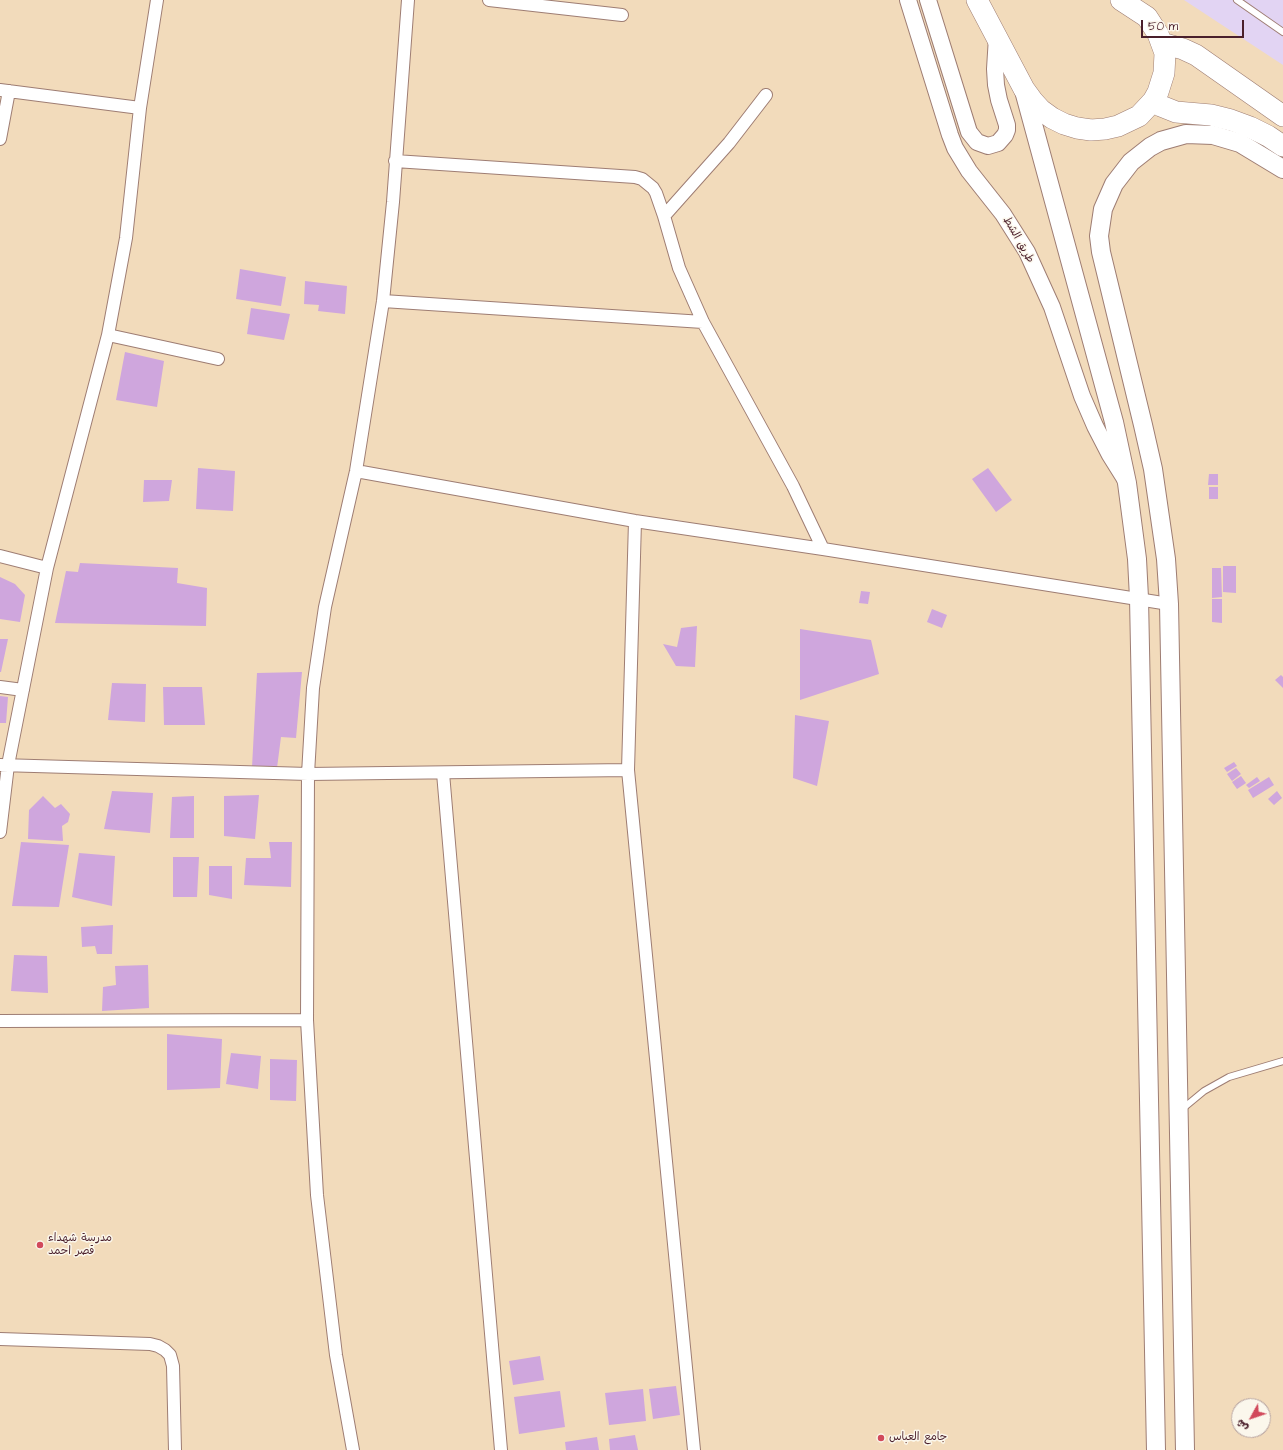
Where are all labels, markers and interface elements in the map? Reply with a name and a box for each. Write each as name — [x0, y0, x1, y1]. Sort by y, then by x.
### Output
scale bar — [1143, 12, 1246, 38]
text: 50 m — [1148, 18, 1178, 35]
street label: طريق الشط — [999, 214, 1037, 266]
place label: مدرسة شهداء قصر احمد — [48, 1232, 112, 1258]
marker: مدرسة شهداء قصر احمد — [35, 1240, 45, 1250]
north arrow — [1231, 1398, 1271, 1438]
text: ش — [1233, 1416, 1252, 1435]
place label: جامع العباس — [889, 1431, 947, 1445]
marker: جامع العباس — [876, 1433, 886, 1443]

